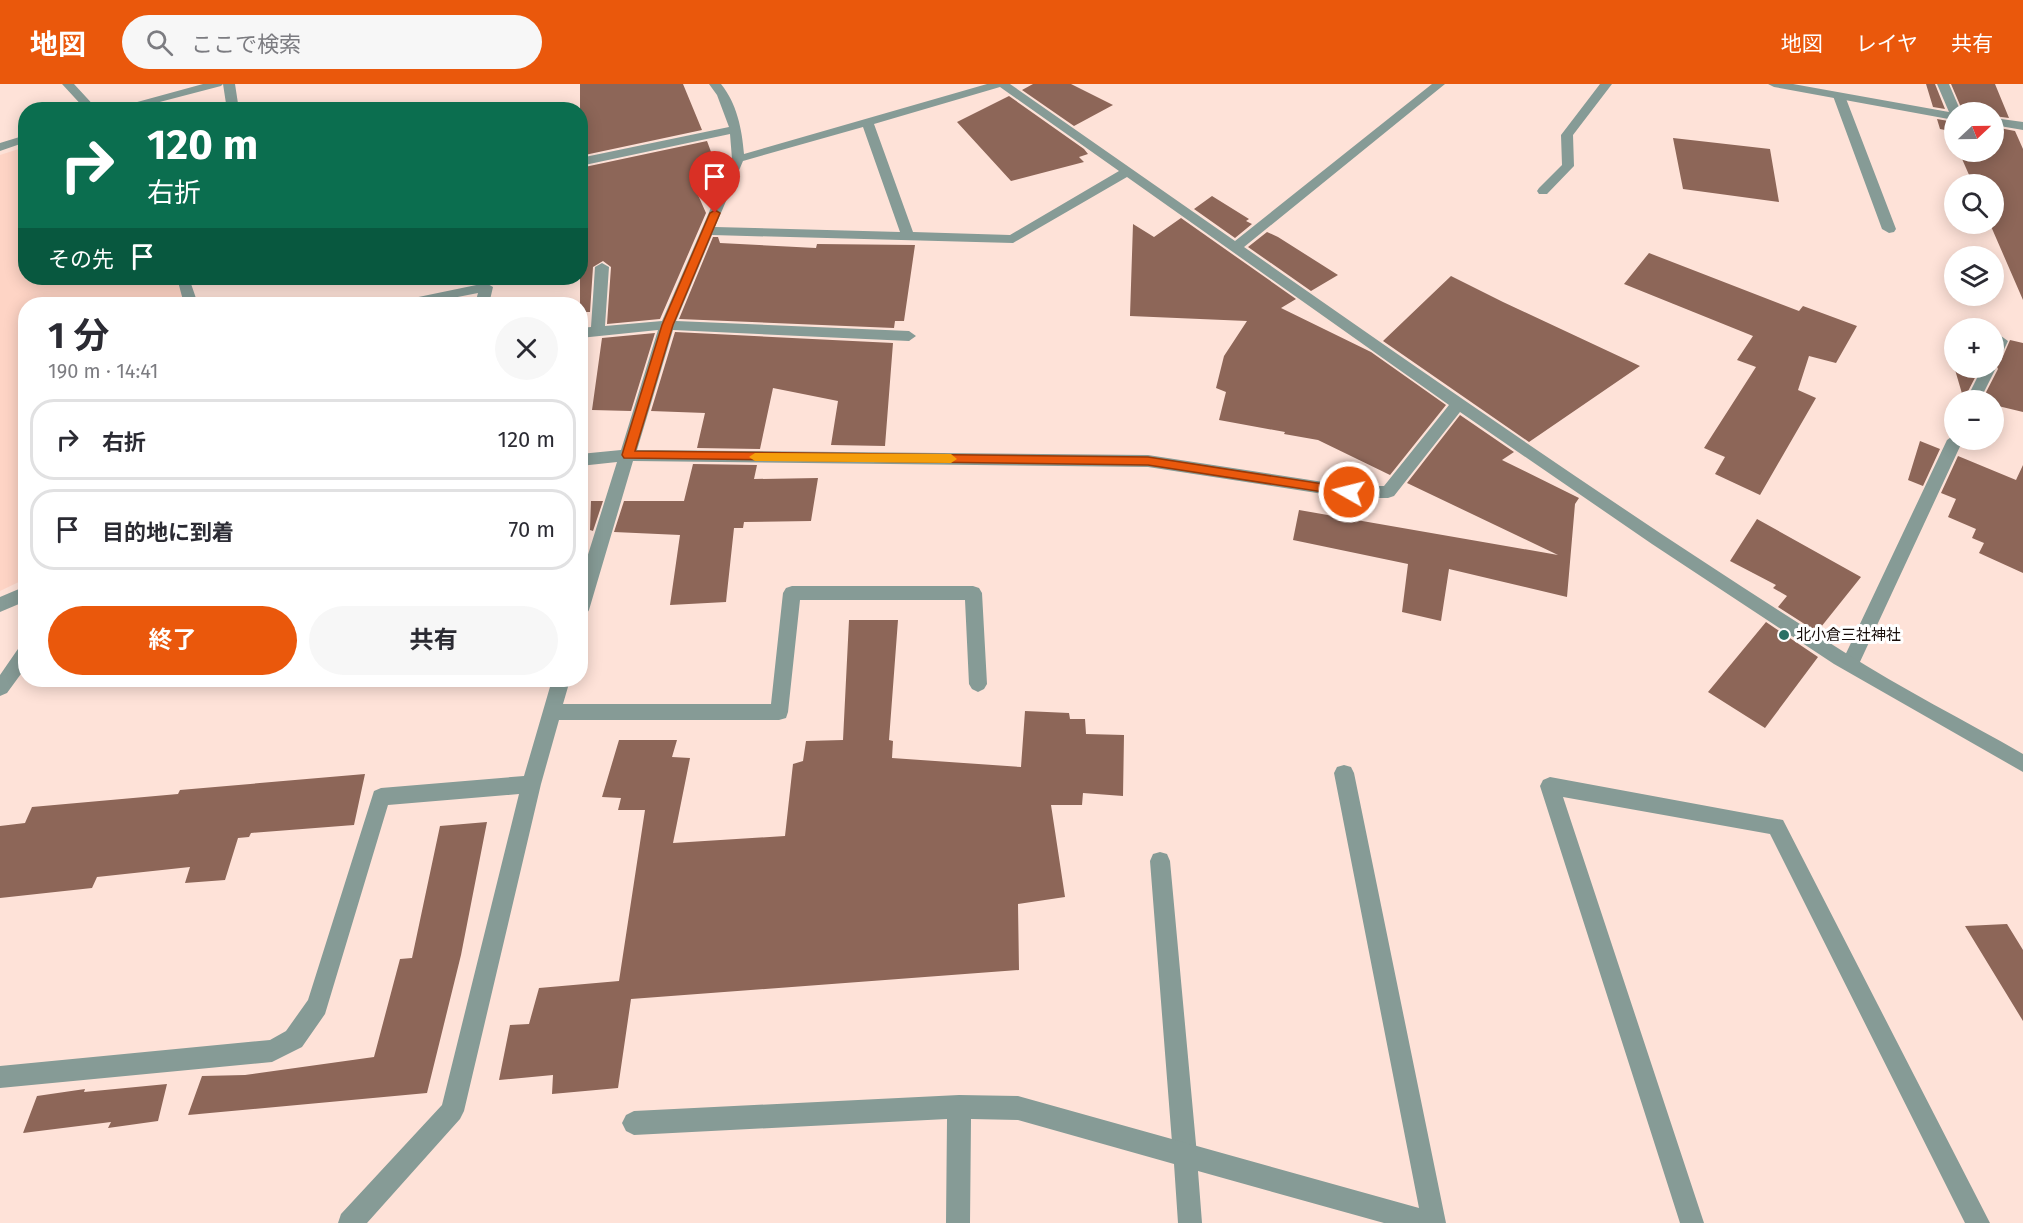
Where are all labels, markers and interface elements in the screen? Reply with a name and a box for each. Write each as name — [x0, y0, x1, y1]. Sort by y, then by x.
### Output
search box — [122, 15, 542, 69]
icon: search — [143, 26, 176, 59]
text: 地図 — [30, 28, 86, 61]
text: ここで検索 — [191, 31, 301, 58]
text: 地図 — [1781, 31, 1823, 57]
text: レイヤ — [1856, 31, 1918, 57]
text: 共有 — [1951, 31, 1993, 57]
north arrow — [1944, 102, 2004, 162]
map controls — [1944, 102, 2004, 450]
text: 120 m — [147, 120, 258, 170]
icon: right — [48, 126, 126, 204]
pin — [689, 151, 740, 213]
icon: arrive — [698, 160, 731, 193]
button: search — [1944, 174, 2004, 234]
text: 右折 — [147, 177, 201, 209]
icon: arrive — [126, 240, 159, 273]
text: その先 — [48, 246, 114, 273]
button: layers — [1944, 246, 2004, 306]
text: 1 分 — [48, 314, 109, 358]
button: close — [495, 317, 558, 380]
button: + — [1944, 318, 2004, 378]
text: 190 m · 14:41 — [48, 359, 158, 383]
button: − — [1944, 390, 2004, 450]
icon: right — [51, 423, 84, 456]
text: 120 m — [498, 426, 555, 453]
text: 右折 — [102, 429, 146, 456]
position arrow — [1317, 460, 1381, 524]
icon: arrive — [51, 513, 84, 546]
text: 70 m — [509, 516, 555, 543]
text: 目的地に到着 — [102, 519, 234, 546]
button: 終了 — [48, 606, 297, 675]
button: 共有 — [309, 606, 558, 675]
place label: 北小倉三社神社 — [1796, 626, 1901, 644]
marker: 北小倉三社神社 — [1777, 628, 1791, 642]

